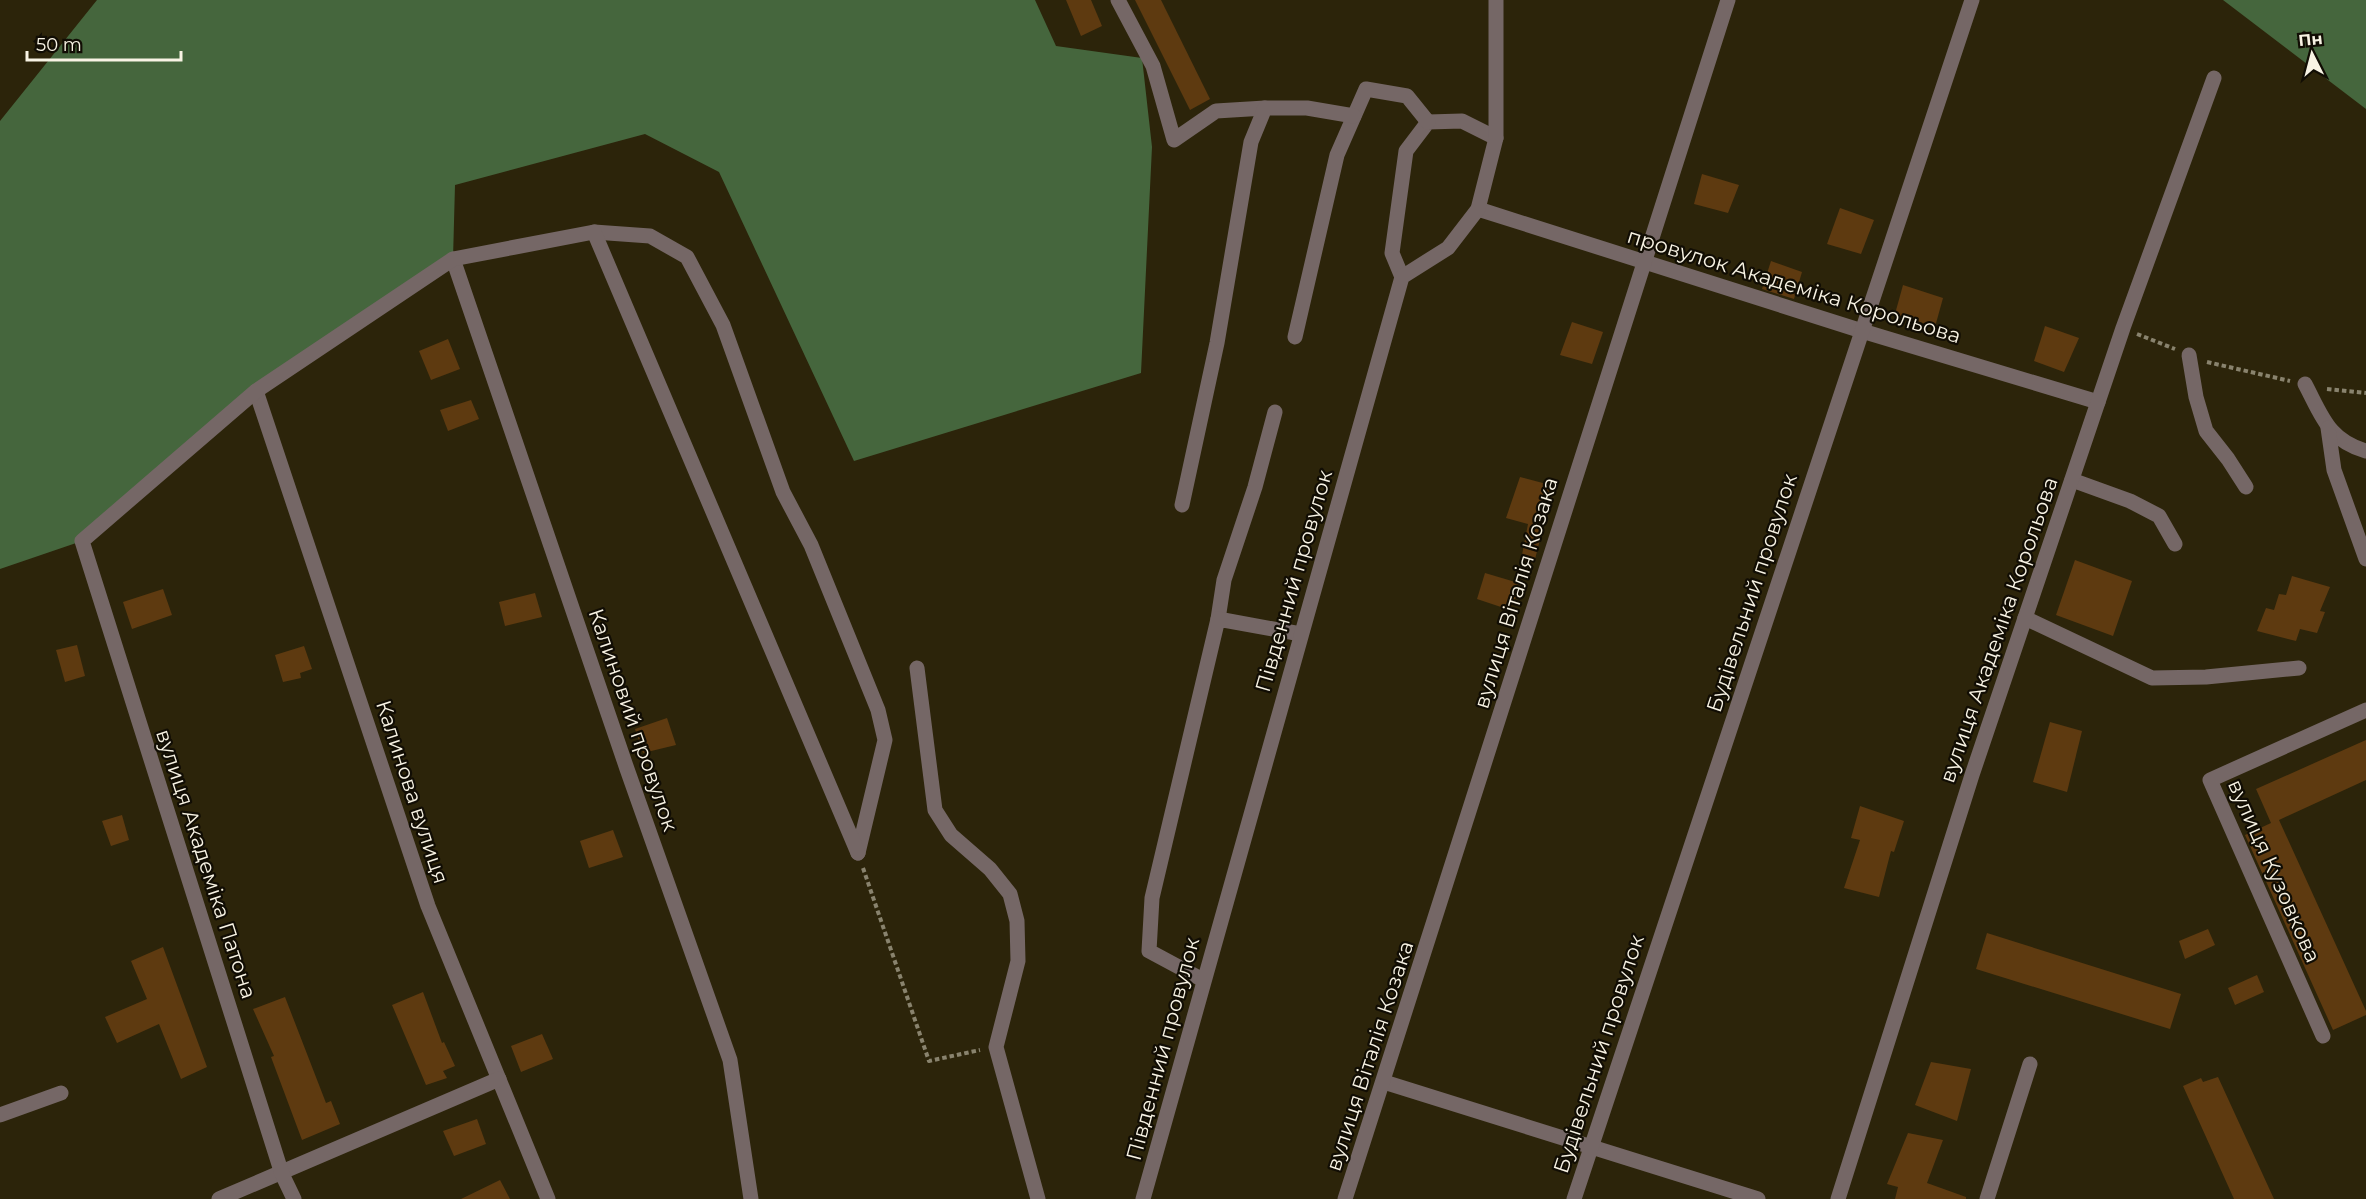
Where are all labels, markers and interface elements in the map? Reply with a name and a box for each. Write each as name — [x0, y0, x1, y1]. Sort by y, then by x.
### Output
scale bar — [27, 24, 182, 62]
north arrow — [2282, 24, 2342, 84]
text: Пн — [2298, 29, 2323, 50]
text: 50 m — [36, 34, 82, 56]
street label: провулок Академіка Корольова — [1624, 223, 1964, 348]
street label: Південний провулок — [1250, 467, 1337, 695]
street label: Будівельний провулок — [1701, 470, 1802, 715]
street label: вулиця Віталія Козака — [1468, 474, 1563, 711]
street label: вулиця Академіка Корольова — [1934, 474, 2063, 786]
street label: Калиновий провулок — [584, 605, 683, 834]
street label: Калинова вулиця — [371, 697, 454, 887]
street label: вулиця Академіка Патона — [151, 726, 262, 1002]
street label: вулиця Кузовкова — [2223, 775, 2326, 966]
street label: Будівельний провулок — [1548, 931, 1649, 1176]
street label: Південний провулок — [1121, 935, 1204, 1163]
street label: вулиця Віталія Козака — [1321, 938, 1419, 1174]

